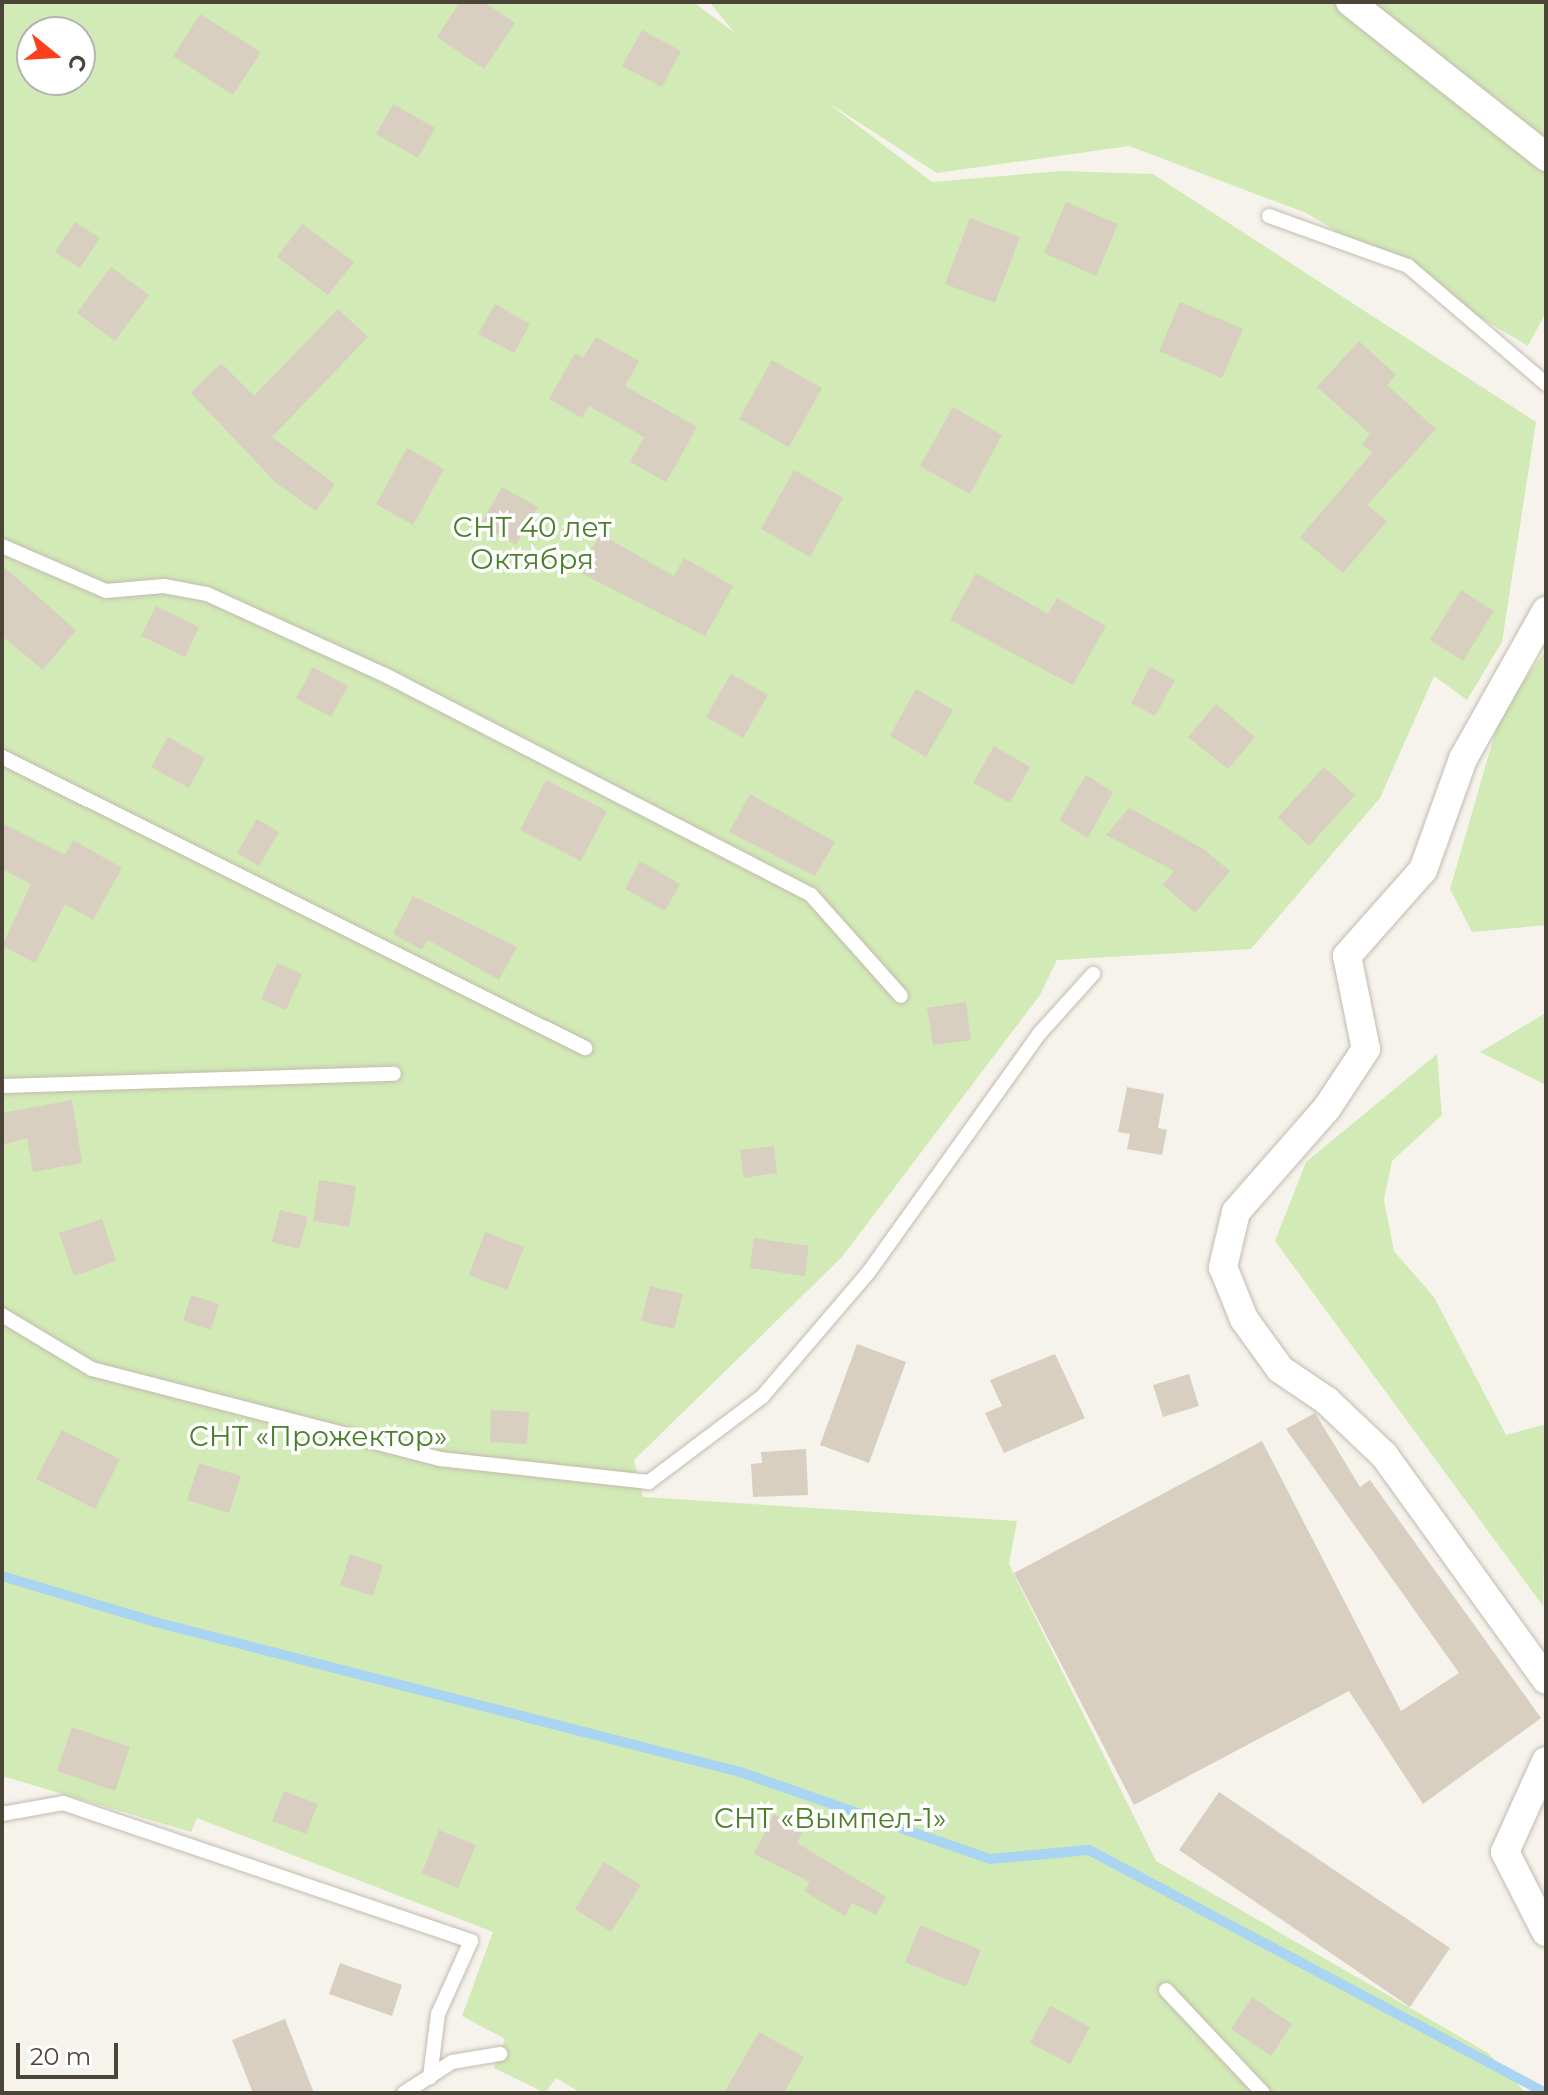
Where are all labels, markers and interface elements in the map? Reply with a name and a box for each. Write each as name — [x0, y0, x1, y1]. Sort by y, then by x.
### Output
north arrow — [16, 16, 96, 96]
text: С — [62, 51, 93, 75]
park label: СНТ 40 лет Октября — [453, 510, 611, 576]
park label: СНТ «Прожектор» — [189, 1419, 447, 1453]
park label: СНТ «Вымпел-1» — [714, 1801, 946, 1835]
scale bar — [20, 2027, 122, 2077]
text: 20 m — [30, 2042, 91, 2071]

